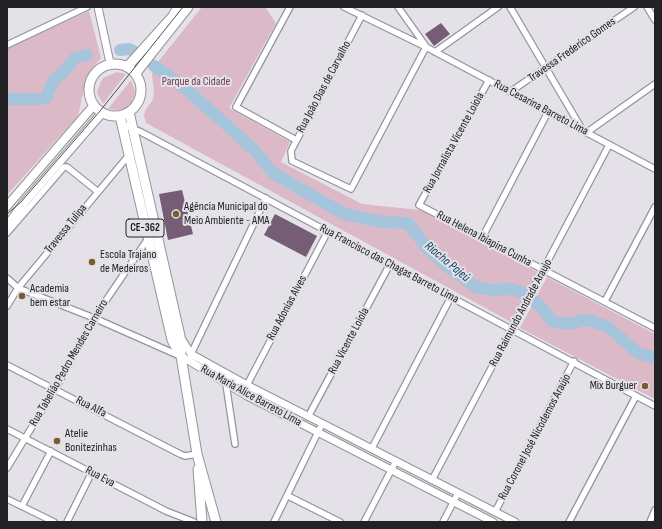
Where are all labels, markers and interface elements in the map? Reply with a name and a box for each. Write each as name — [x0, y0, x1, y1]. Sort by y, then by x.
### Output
street label: Travessa Frederico Gomes — [525, 14, 619, 86]
street label: Rua João Dias de Carvalho — [294, 39, 354, 135]
park label: Parque da Cidade — [162, 75, 230, 89]
street label: Rua Cesarina Barreto Lima — [491, 77, 591, 139]
street label: Rua Jornalista Vicente Loiola — [420, 90, 488, 196]
place label: Agência Municipal do Meio Ambiente - AMA — [184, 200, 269, 228]
street label: Travessa Tulipa — [42, 201, 90, 257]
street label: Rua Helena Ibiapina Cunha — [434, 208, 534, 270]
marker: Agência Municipal do Meio Ambiente - AMA — [171, 209, 181, 219]
road number: CE-362 — [126, 219, 164, 237]
street label: Rua Francisco das Chagas Barreto Lima — [317, 221, 461, 307]
water label: Riacho Pajeú — [421, 238, 473, 286]
place label: Escola Trajano de Medeiros — [100, 248, 156, 276]
marker: Escola Trajano de Medeiros — [87, 257, 97, 267]
street label: Rua Raimundo Andrade Araujo — [487, 257, 555, 369]
street label: Rua Adonias Alves — [264, 273, 310, 343]
place label: Academia bem estar — [30, 282, 70, 310]
marker: Academia bem estar — [17, 291, 27, 301]
street label: Rua Tabelião Pedro Mendes Carneiro — [27, 297, 111, 429]
street label: Rua Vicente Loiola — [325, 305, 373, 377]
street label: Rua Maria Alice Barreto Lima — [198, 362, 304, 430]
street label: Rua Coronel José Nicodemos Araújo — [496, 371, 574, 503]
place label: Mix Burguer — [590, 379, 637, 393]
marker: Mix Burguer — [640, 381, 650, 391]
street label: Rua Alfa — [73, 393, 109, 421]
place label: Atelie Bonitezinhas — [65, 427, 117, 455]
marker: Atelie Bonitezinhas — [52, 436, 62, 446]
street label: Rua Eva — [83, 463, 117, 491]

